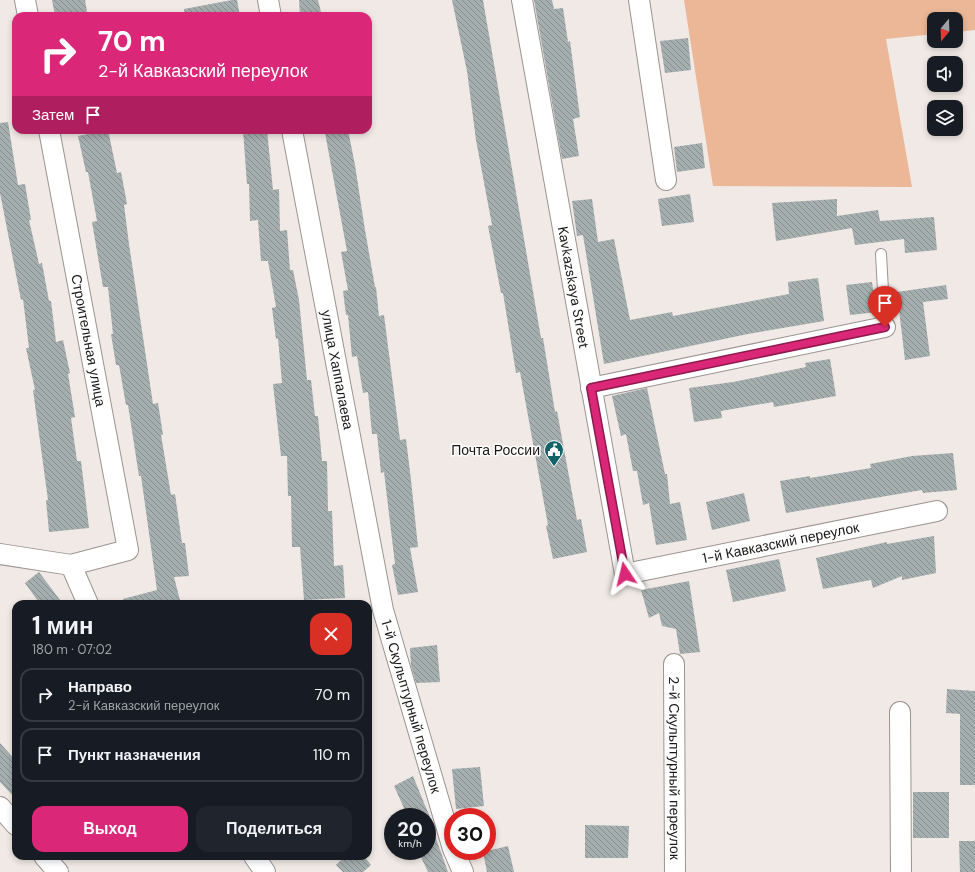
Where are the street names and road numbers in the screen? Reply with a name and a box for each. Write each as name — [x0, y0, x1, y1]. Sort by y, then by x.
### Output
street label: Kavkazskaya Street — [554, 225, 593, 350]
street label: Строительная улица — [67, 273, 110, 408]
street label: улица Хаппалаева — [317, 308, 358, 431]
street label: 1-й Кавказский переулок — [701, 518, 862, 567]
street label: 1-й Скульптурный переулок — [377, 617, 445, 796]
street label: 2-й Скульптурный переулок — [665, 676, 684, 861]

